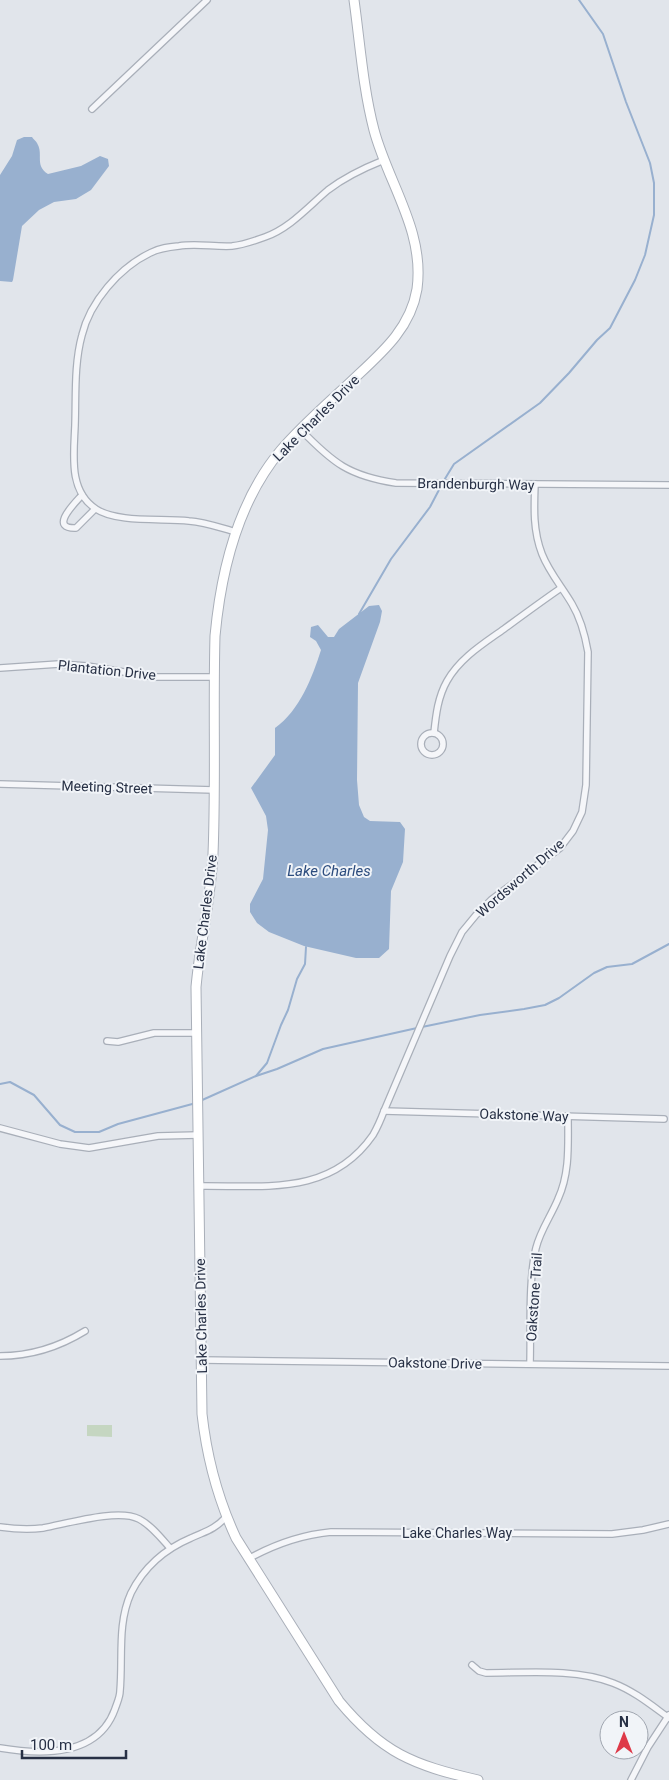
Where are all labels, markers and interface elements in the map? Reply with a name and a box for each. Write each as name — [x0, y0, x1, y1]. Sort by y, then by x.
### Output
street label: Lake Charles Drive — [270, 372, 362, 464]
street label: Brandenburgh Way — [417, 475, 535, 493]
street label: Plantation Drive — [57, 657, 157, 683]
street label: Meeting Street — [61, 777, 153, 797]
street label: Wordsworth Drive — [473, 836, 567, 920]
street label: Lake Charles Drive — [190, 854, 220, 970]
water label: Lake Charles — [287, 862, 371, 880]
street label: Oakstone Way — [479, 1105, 569, 1125]
street label: Oakstone Trail — [523, 1252, 545, 1342]
street label: Lake Charles Drive — [192, 1258, 210, 1374]
street label: Oakstone Drive — [388, 1354, 482, 1372]
street label: Lake Charles Way — [402, 1525, 512, 1541]
north arrow — [599, 1710, 649, 1760]
text: N — [619, 1714, 629, 1730]
scale bar — [22, 1728, 126, 1760]
text: 100 m — [30, 1736, 72, 1754]

